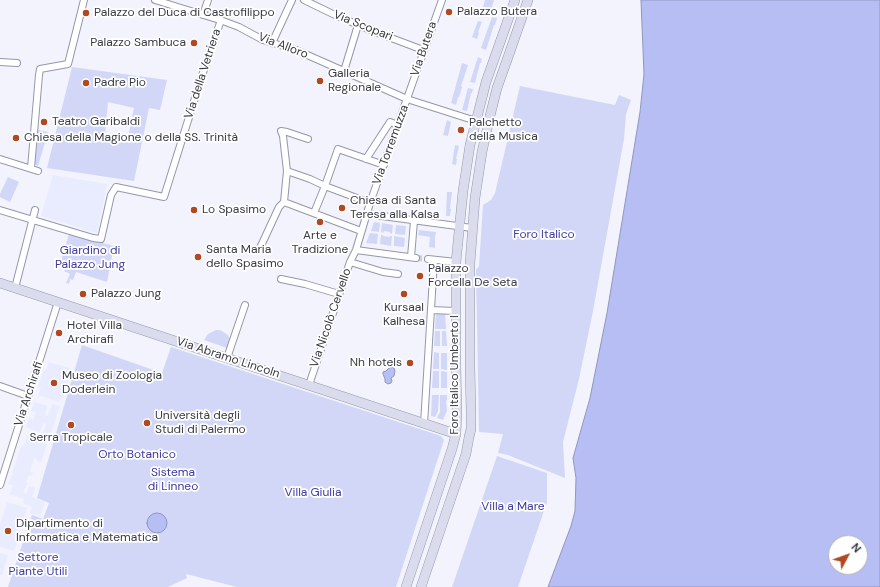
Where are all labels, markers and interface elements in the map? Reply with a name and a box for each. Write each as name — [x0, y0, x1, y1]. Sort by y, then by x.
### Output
place label: Palazzo Butera — [457, 5, 537, 19]
place label: Palazzo del Duca di Castrofilippo — [94, 6, 275, 20]
marker: Palazzo Butera — [444, 7, 454, 17]
marker: Palazzo del Duca di Castrofilippo — [81, 8, 91, 18]
street label: Via Scopari — [331, 8, 395, 44]
street label: Via Butera — [408, 20, 440, 78]
street label: Via della Vetriera — [182, 27, 224, 121]
street label: Via Alloro — [256, 30, 310, 62]
place label: Palazzo Sambuca — [90, 36, 186, 50]
marker: Palazzo Sambuca — [189, 38, 199, 48]
place label: Galleria Regionale — [328, 67, 381, 95]
place label: Padre Pio — [94, 76, 146, 90]
marker: Galleria Regionale — [315, 76, 325, 86]
marker: Padre Pio — [81, 78, 91, 88]
street label: Via Torremuzza — [370, 103, 412, 187]
place label: Teatro Garibaldi — [52, 115, 140, 129]
place label: Palchetto della Musica — [469, 116, 538, 144]
marker: Teatro Garibaldi — [39, 117, 49, 127]
marker: Palchetto della Musica — [456, 125, 466, 135]
place label: Chiesa della Magione o della SS. Trinità — [24, 131, 238, 145]
marker: Chiesa della Magione o della SS. Trinità — [11, 133, 21, 143]
place label: Chiesa di Santa Teresa alla Kalsa — [350, 194, 439, 222]
place label: Lo Spasimo — [202, 203, 266, 217]
marker: Chiesa di Santa Teresa alla Kalsa — [337, 203, 347, 213]
marker: Lo Spasimo — [189, 205, 199, 215]
marker: Arte e Tradizione — [315, 217, 325, 227]
park label: Foro Italico — [513, 228, 575, 242]
place label: Arte e Tradizione — [292, 229, 348, 257]
place label: Santa Maria dello Spasimo — [206, 243, 284, 271]
park label: Giardino di Palazzo Jung — [55, 244, 125, 272]
marker: Santa Maria dello Spasimo — [193, 252, 203, 262]
place label: Palazzo Forcella De Seta — [428, 262, 517, 290]
street label: Via Nicolò Cervello — [307, 267, 355, 369]
marker: Palazzo Forcella De Seta — [415, 271, 425, 281]
place label: Palazzo Jung — [91, 287, 161, 301]
marker: Palazzo Jung — [78, 289, 88, 299]
marker: Kursaal Kalhesa — [399, 289, 409, 299]
place label: Kursaal Kalhesa — [383, 301, 425, 329]
street label: Foro Italico Umberto I — [448, 315, 462, 435]
place label: Hotel Villa Archirafi — [67, 319, 122, 347]
marker: Hotel Villa Archirafi — [54, 328, 64, 338]
street label: Via Abramo Lincoln — [175, 335, 281, 381]
place label: Nh hotels — [350, 356, 402, 370]
marker: Nh hotels — [405, 358, 415, 368]
street label: Via Archirafi — [12, 360, 46, 428]
place label: Museo di Zoologia Doderlein — [62, 369, 162, 397]
marker: Museo di Zoologia Doderlein — [49, 378, 59, 388]
place label: Università degli Studi di Palermo — [155, 409, 246, 437]
marker: Università degli Studi di Palermo — [142, 418, 152, 428]
marker: Serra Tropicale — [66, 420, 76, 430]
place label: Serra Tropicale — [29, 431, 113, 445]
park label: Orto Botanico — [98, 448, 176, 462]
park label: Sistema di Linneo — [148, 466, 198, 494]
park label: Villa Giulia — [285, 486, 341, 500]
park label: Villa a Mare — [481, 500, 545, 514]
place label: Dipartimento di Informatica e Matematica — [16, 517, 158, 545]
marker: Dipartimento di Informatica e Matematica — [3, 526, 13, 536]
north arrow — [828, 535, 868, 575]
text: N — [848, 540, 864, 555]
park label: Settore Piante Utili — [9, 551, 67, 579]

